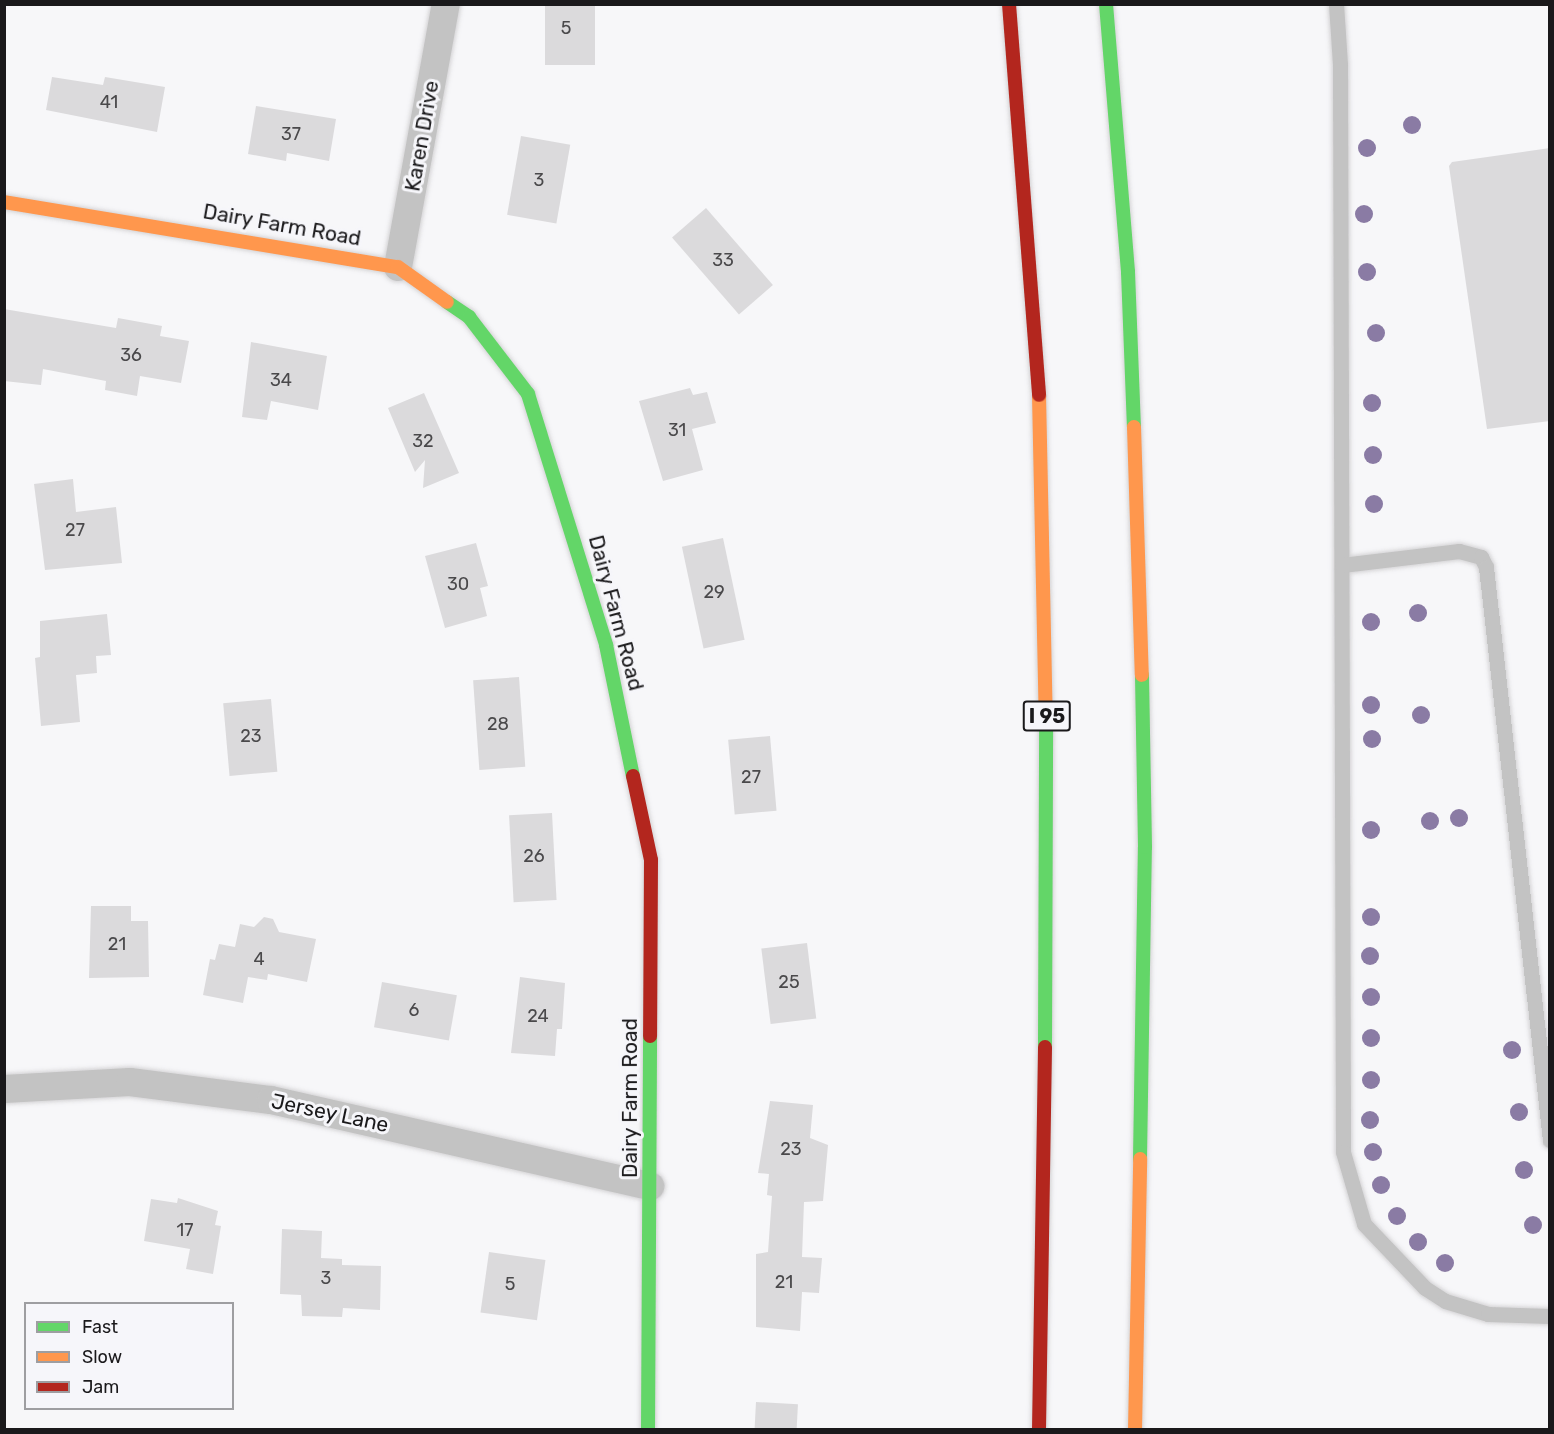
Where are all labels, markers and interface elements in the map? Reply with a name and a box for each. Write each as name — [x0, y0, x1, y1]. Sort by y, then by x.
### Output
house number: 5 — [561, 17, 571, 39]
street label: Karen Drive — [400, 79, 444, 193]
house number: 41 — [100, 91, 118, 113]
house number: 37 — [281, 123, 301, 145]
house number: 3 — [534, 169, 544, 191]
street label: Dairy Farm Road — [201, 199, 363, 251]
house number: 33 — [712, 249, 734, 271]
house number: 36 — [120, 344, 142, 366]
house number: 34 — [270, 369, 292, 391]
house number: 31 — [668, 419, 686, 441]
house number: 32 — [412, 430, 434, 452]
house number: 27 — [65, 519, 85, 541]
street label: Dairy Farm Road — [583, 532, 649, 694]
house number: 30 — [447, 573, 469, 595]
house number: 29 — [703, 581, 725, 603]
road number: I 95 — [1022, 699, 1072, 733]
house number: 28 — [487, 713, 509, 735]
house number: 23 — [240, 725, 262, 747]
house number: 27 — [741, 766, 761, 788]
house number: 26 — [523, 845, 545, 867]
house number: 21 — [108, 933, 126, 955]
house number: 4 — [253, 948, 265, 970]
house number: 25 — [778, 971, 800, 993]
house number: 6 — [409, 999, 419, 1021]
house number: 24 — [527, 1005, 549, 1027]
street label: Dairy Farm Road — [617, 1018, 643, 1178]
street label: Jersey Lane — [269, 1088, 391, 1138]
house number: 23 — [780, 1138, 802, 1160]
house number: 17 — [177, 1219, 193, 1241]
house number: 3 — [321, 1267, 331, 1289]
house number: 21 — [775, 1271, 793, 1293]
house number: 5 — [505, 1273, 515, 1295]
legend — [24, 1302, 234, 1410]
text: Fast — [82, 1316, 118, 1338]
text: Slow — [82, 1346, 122, 1368]
text: Jam — [82, 1376, 119, 1398]

